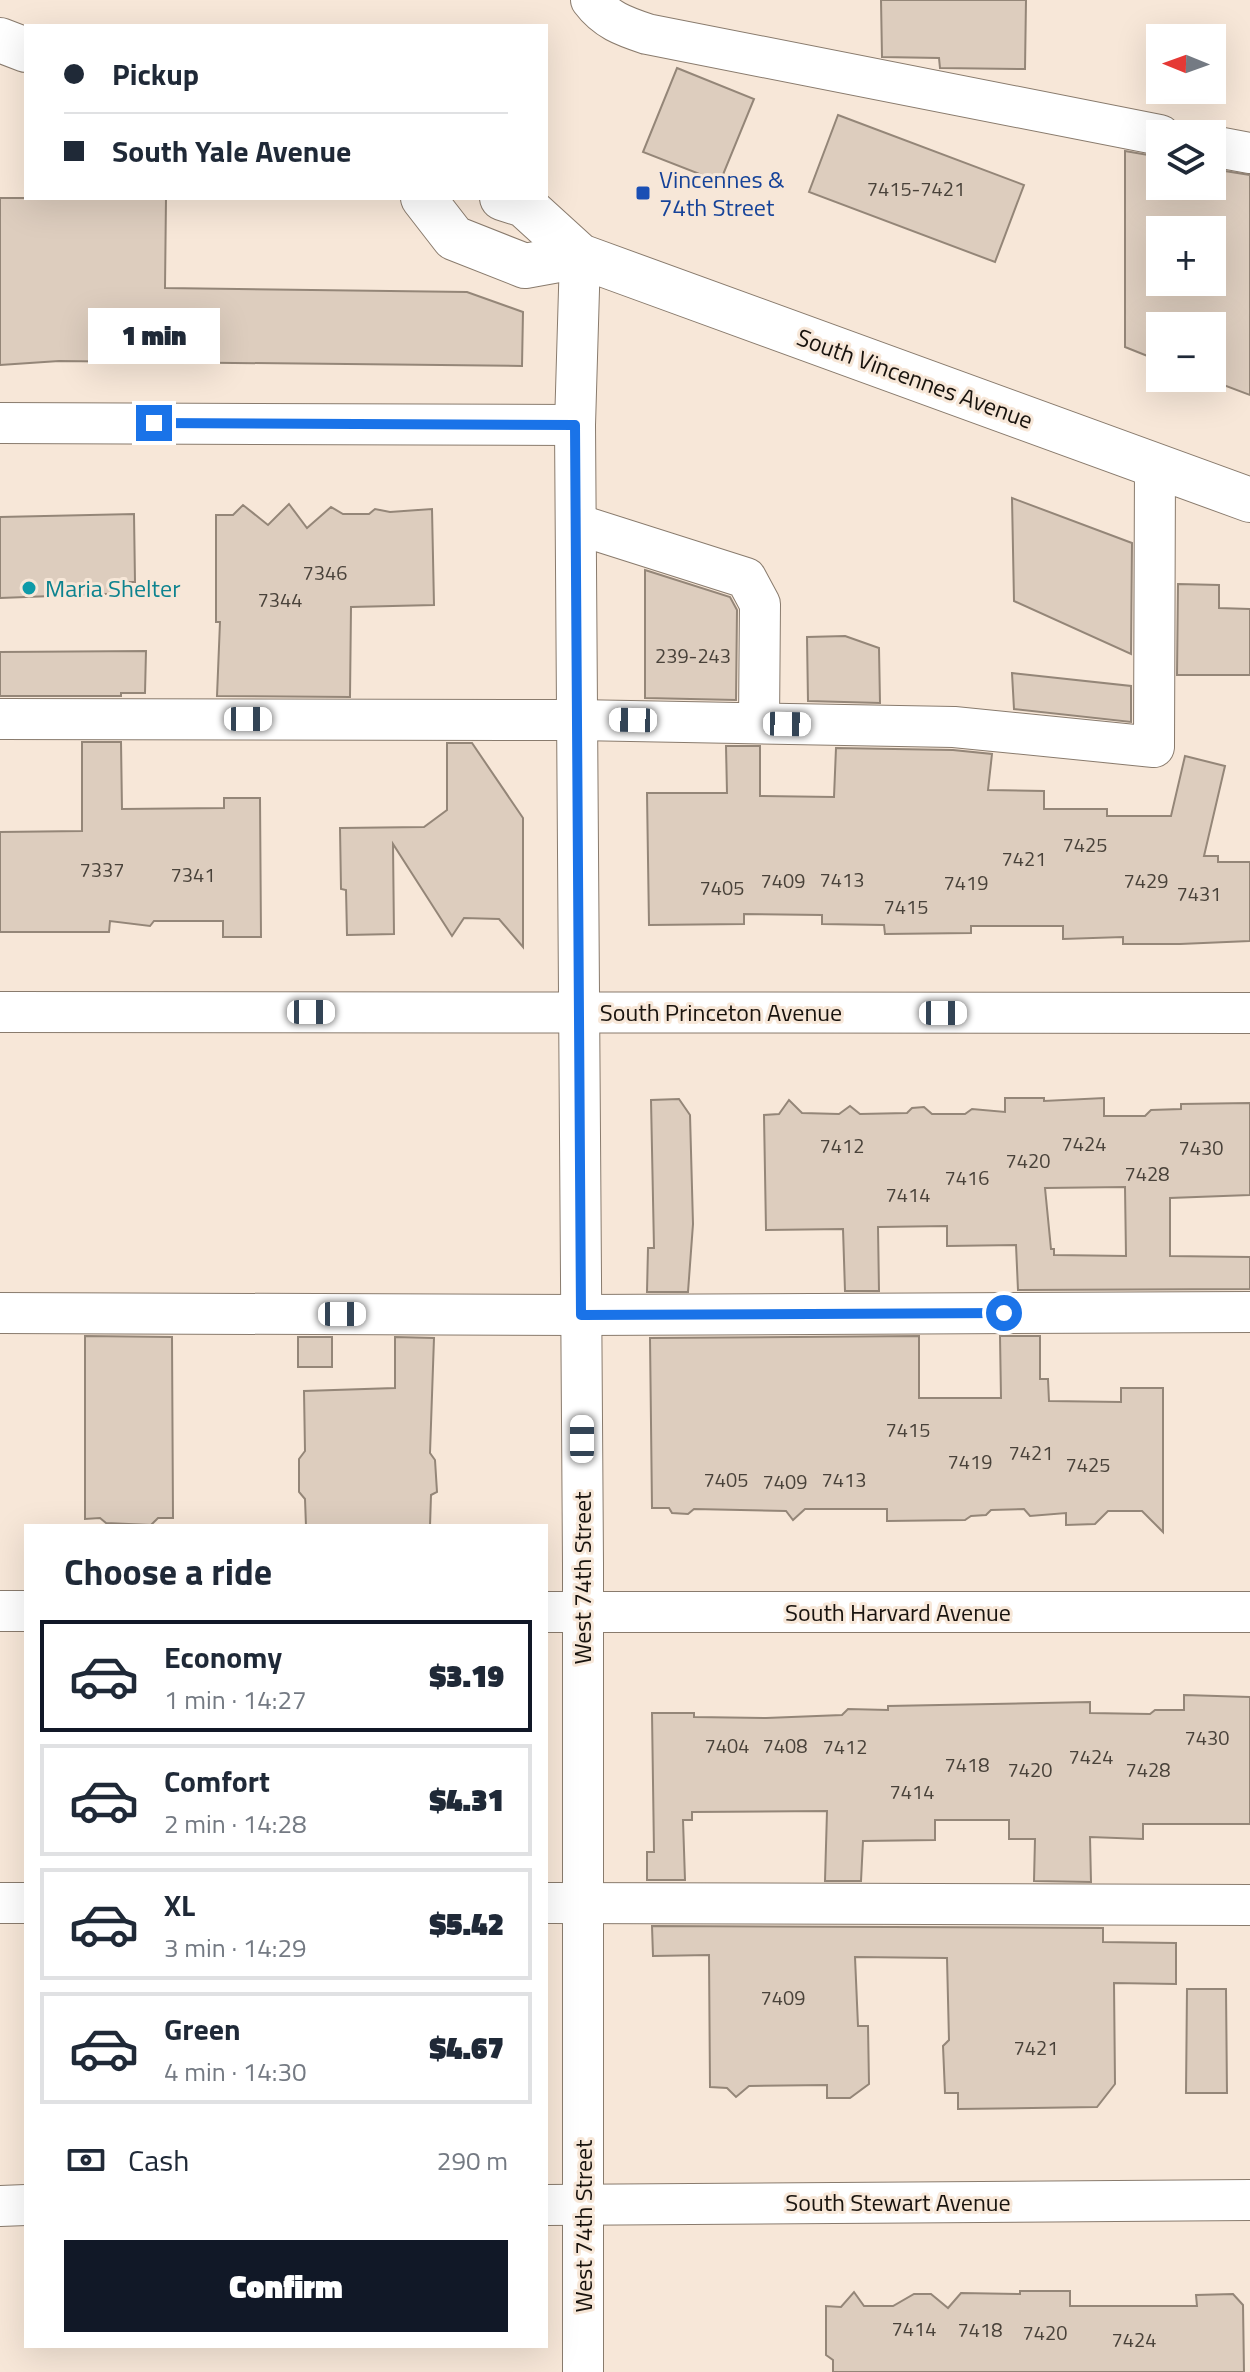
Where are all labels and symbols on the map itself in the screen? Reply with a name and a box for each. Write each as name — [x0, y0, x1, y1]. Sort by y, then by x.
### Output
north arrow — [1146, 24, 1226, 104]
place label: Vincennes & 74th Street — [659, 161, 785, 225]
house number: 7415-7421 — [867, 173, 965, 204]
marker: Vincennes & 74th Street — [634, 184, 652, 202]
callout: 1 min — [88, 307, 220, 363]
street label: South Vincennes Avenue — [792, 319, 1038, 437]
route end — [136, 405, 172, 441]
house number: 7346 — [303, 557, 347, 588]
place label: Maria Shelter — [45, 570, 180, 606]
marker: Maria Shelter — [20, 579, 38, 597]
house number: 7344 — [258, 584, 302, 615]
house number: 239-243 — [655, 640, 731, 671]
car — [224, 707, 272, 731]
car — [609, 708, 657, 732]
car — [763, 712, 811, 736]
house number: 7425 — [1063, 829, 1107, 860]
house number: 7421 — [1002, 843, 1046, 874]
house number: 7337 — [80, 854, 124, 885]
house number: 7341 — [171, 859, 215, 890]
house number: 7413 — [820, 864, 864, 895]
house number: 7409 — [761, 865, 805, 896]
house number: 7429 — [1124, 865, 1168, 896]
house number: 7419 — [944, 867, 988, 898]
house number: 7405 — [700, 872, 744, 903]
house number: 7431 — [1177, 878, 1221, 909]
house number: 7415 — [884, 891, 928, 922]
street label: South Princeton Avenue — [600, 994, 842, 1030]
car — [287, 1000, 335, 1024]
car — [919, 1001, 967, 1025]
house number: 7424 — [1062, 1128, 1106, 1159]
house number: 7412 — [820, 1130, 864, 1161]
house number: 7430 — [1179, 1132, 1223, 1163]
house number: 7420 — [1006, 1145, 1050, 1176]
house number: 7428 — [1125, 1158, 1169, 1189]
house number: 7416 — [945, 1162, 989, 1193]
house number: 7414 — [886, 1179, 930, 1210]
route start — [986, 1295, 1022, 1331]
car — [318, 1302, 366, 1326]
house number: 7415 — [886, 1414, 930, 1445]
car — [570, 1415, 594, 1463]
house number: 7421 — [1009, 1437, 1053, 1468]
house number: 7419 — [948, 1446, 992, 1477]
house number: 7425 — [1066, 1449, 1110, 1480]
house number: 7405 — [704, 1464, 748, 1495]
house number: 7413 — [822, 1464, 866, 1495]
house number: 7409 — [763, 1466, 807, 1497]
street label: West 74th Street — [564, 1491, 600, 1665]
street label: South Harvard Avenue — [785, 1594, 1011, 1630]
house number: 7430 — [1185, 1722, 1229, 1753]
house number: 7404 — [705, 1730, 749, 1761]
house number: 7408 — [763, 1730, 807, 1761]
house number: 7412 — [823, 1731, 867, 1762]
house number: 7424 — [1069, 1741, 1113, 1772]
house number: 7418 — [945, 1749, 989, 1780]
house number: 7420 — [1008, 1754, 1052, 1785]
house number: 7428 — [1126, 1754, 1170, 1785]
house number: 7414 — [890, 1776, 934, 1807]
house number: 7409 — [761, 1982, 805, 2013]
house number: 7421 — [1014, 2032, 1058, 2063]
street label: West 74th Street — [565, 2139, 601, 2313]
street label: South Stewart Avenue — [785, 2184, 1011, 2220]
house number: 7414 — [892, 2313, 936, 2344]
house number: 7418 — [958, 2314, 1002, 2345]
house number: 7420 — [1023, 2317, 1067, 2348]
house number: 7424 — [1112, 2324, 1156, 2355]

